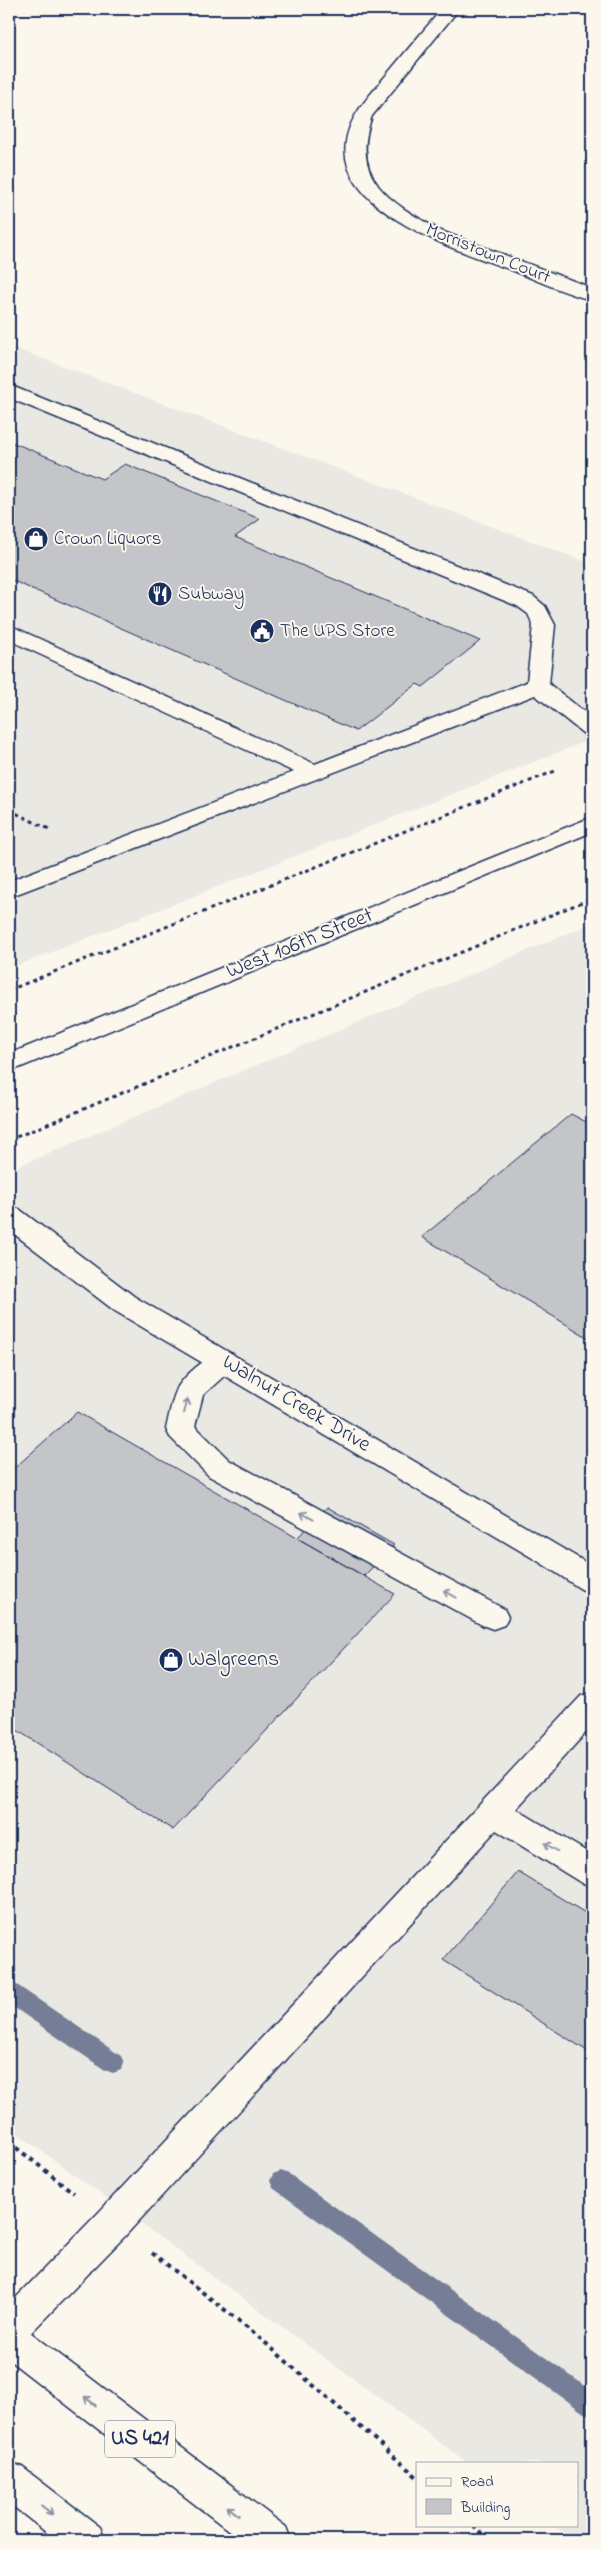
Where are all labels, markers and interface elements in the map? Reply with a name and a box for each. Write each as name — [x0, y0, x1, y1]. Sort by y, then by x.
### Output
street label: Morristown Court — [422, 217, 555, 292]
shop icon: Crown Liquors — [23, 526, 49, 552]
place label: Crown Liquors — [54, 526, 161, 553]
restaurant icon: Subway — [147, 581, 173, 607]
place label: Subway — [178, 581, 244, 609]
public building icon: The UPS Store — [249, 618, 275, 644]
place label: The UPS Store — [280, 618, 395, 645]
street label: West 106th Street — [222, 900, 379, 988]
street label: Walnut Creek Drive — [216, 1347, 377, 1461]
one-way arrow — [181, 1398, 191, 1414]
one-way arrow — [300, 1511, 315, 1521]
one-way arrow — [443, 1589, 458, 1598]
place label: Walgreens — [188, 1644, 279, 1677]
shop icon: Walgreens — [158, 1647, 184, 1673]
one-way arrow — [544, 1841, 558, 1851]
one-way arrow — [83, 2396, 97, 2406]
road number: US 421 — [105, 2420, 175, 2458]
legend — [416, 2462, 578, 2526]
text: Road — [461, 2471, 494, 2493]
text: Building — [460, 2497, 510, 2520]
one-way arrow — [40, 2504, 53, 2515]
one-way arrow — [227, 2505, 240, 2516]

